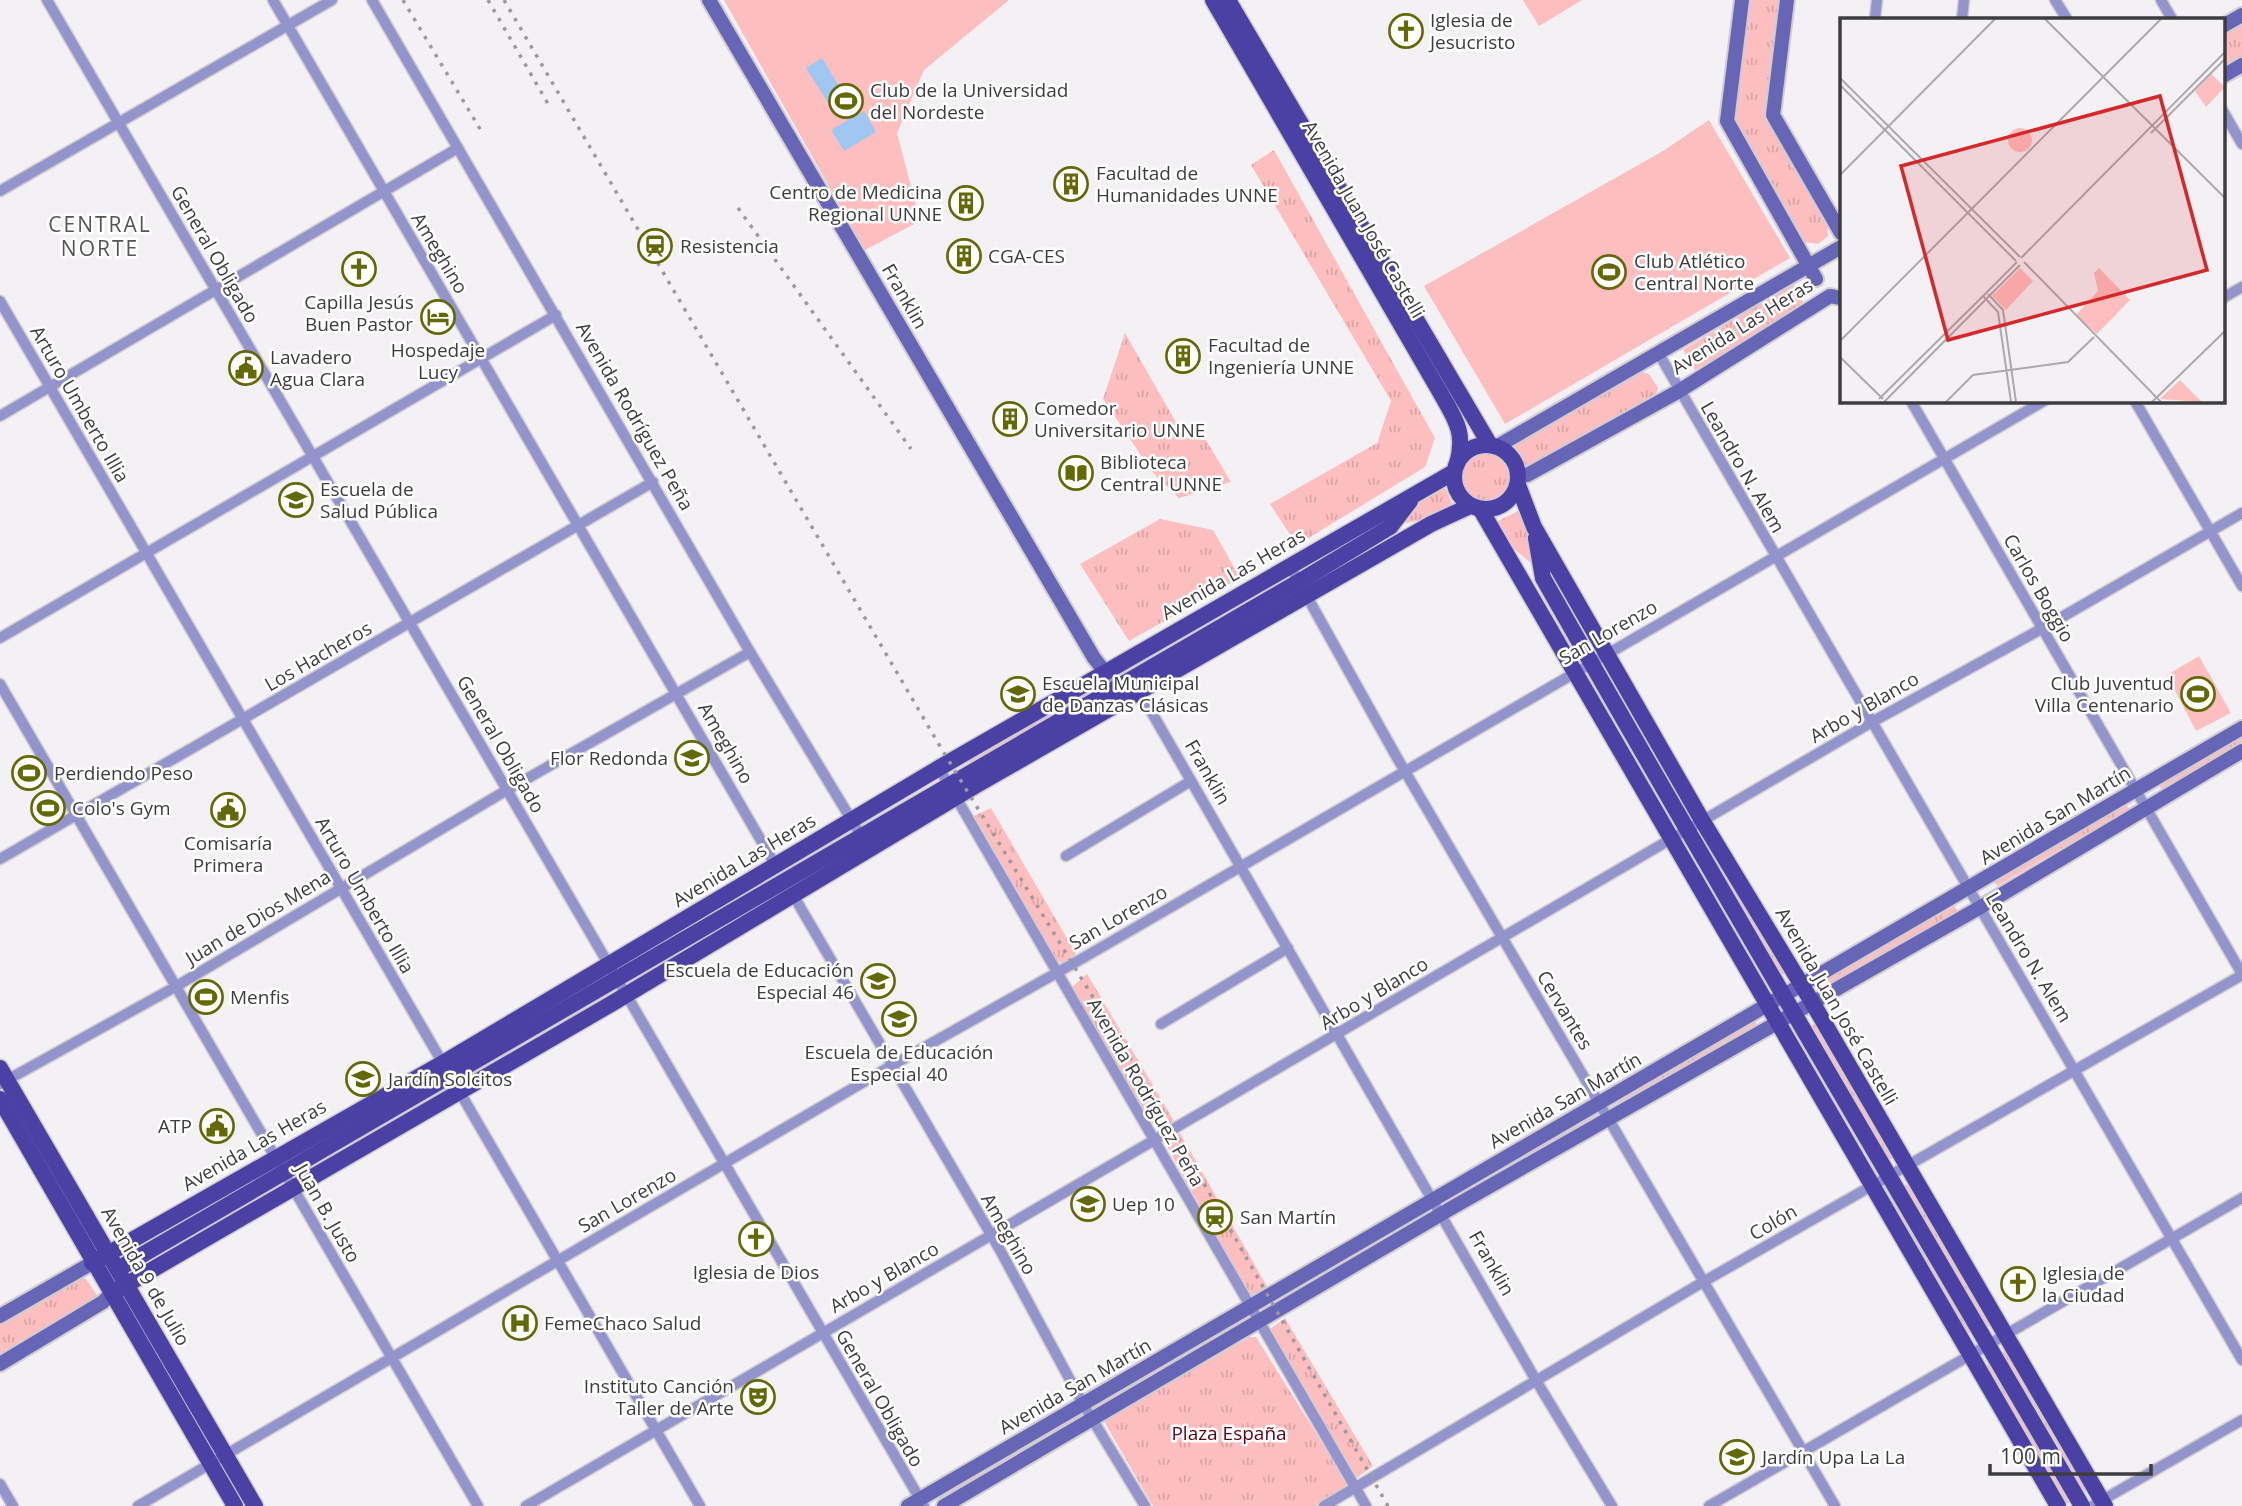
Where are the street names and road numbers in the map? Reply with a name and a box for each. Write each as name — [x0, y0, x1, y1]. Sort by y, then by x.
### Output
street label: Avenida Juan José Castelli — [1297, 115, 1431, 323]
street label: General Obligado — [165, 180, 265, 328]
street label: Ameghino — [406, 208, 474, 298]
street label: Franklin — [876, 259, 934, 333]
street label: Avenida Las Heras — [1666, 272, 1818, 380]
street label: Avenida Rodríguez Peña — [570, 317, 700, 515]
street label: Arturo Umberto Illia — [24, 321, 136, 487]
street label: Leandro N. Alem — [1695, 396, 1791, 538]
street label: Avenida Las Heras — [1156, 522, 1310, 626]
street label: Carlos Boggio — [1997, 529, 2081, 647]
street label: San Lorenzo — [1554, 593, 1662, 671]
street label: Los Hacheros — [260, 615, 376, 697]
street label: Arbo y Blanco — [1805, 665, 1923, 749]
street label: General Obligado — [451, 670, 551, 818]
street label: Ameghino — [692, 697, 760, 789]
street label: Franklin — [1179, 735, 1237, 809]
street label: Avenida San Martín — [1975, 760, 2135, 870]
street label: Avenida Las Heras — [668, 807, 820, 913]
street label: Arturo Umberto Illia — [309, 812, 421, 978]
street label: Juan de Dios Mena — [179, 863, 335, 972]
street label: San Lorenzo — [1064, 878, 1172, 956]
street label: Leandro N. Alem — [1980, 887, 2078, 1027]
street label: Avenida Juan José Castelli — [1770, 902, 1904, 1110]
street label: Arbo y Blanco — [1315, 950, 1433, 1036]
street label: Cervantes — [1531, 965, 1599, 1055]
street label: Avenida Rodríguez Peña — [1081, 993, 1211, 1191]
street label: Avenida San Martín — [1484, 1046, 1646, 1154]
street label: Avenida Las Heras — [177, 1093, 331, 1197]
street label: Juan B. Justo — [288, 1157, 367, 1267]
street label: San Lorenzo — [573, 1161, 681, 1239]
street label: Ameghino — [975, 1188, 1043, 1280]
street label: Colón — [1744, 1198, 1802, 1246]
street label: Avenida 9 de Julio — [96, 1202, 196, 1350]
street label: Franklin — [1463, 1226, 1521, 1300]
street label: Arbo y Blanco — [825, 1235, 943, 1319]
street label: General Obligado — [830, 1324, 930, 1472]
street label: Avenida San Martín — [994, 1332, 1156, 1440]

